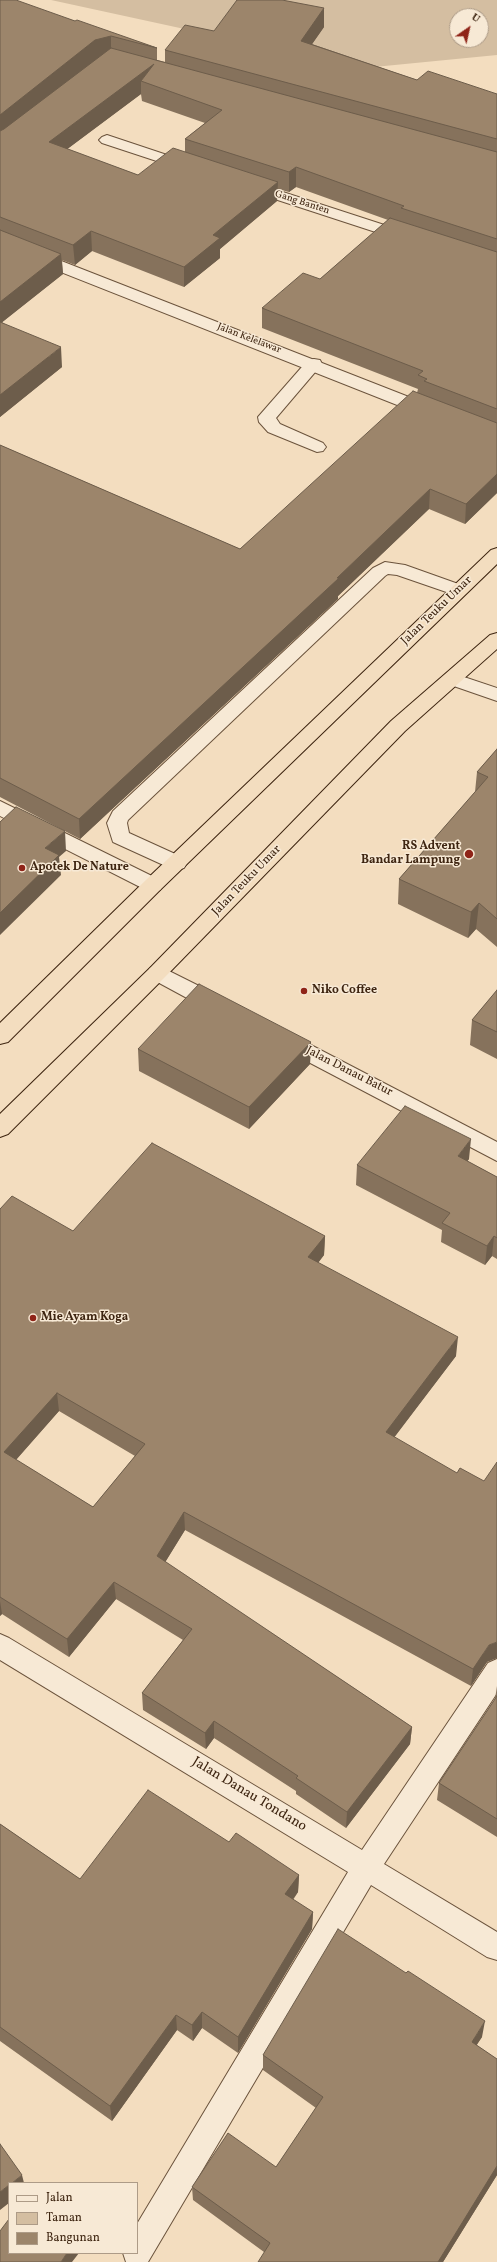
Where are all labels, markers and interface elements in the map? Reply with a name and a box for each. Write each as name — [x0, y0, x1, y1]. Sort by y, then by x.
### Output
north arrow — [449, 8, 489, 48]
text: U — [468, 10, 483, 27]
street label: Gang Banten — [273, 189, 331, 217]
street label: Jalan Kelelawar — [215, 321, 283, 357]
street label: Jalan Teuku Umar — [399, 573, 475, 649]
place label: RS Advent Bandar Lampung — [361, 840, 460, 868]
street label: Jalan Teuku Umar — [209, 843, 285, 919]
marker: RS Advent Bandar Lampung — [463, 848, 475, 860]
place label: Apotek De Nature — [30, 861, 129, 875]
marker: Apotek De Nature — [17, 863, 27, 873]
place label: Niko Coffee — [312, 984, 377, 998]
marker: Niko Coffee — [299, 986, 309, 996]
street label: Jalan Danau Batur — [303, 1044, 395, 1100]
place label: Mie Ayam Koga — [41, 1311, 128, 1325]
marker: Mie Ayam Koga — [28, 1313, 38, 1323]
street label: Jalan Danau Tondano — [189, 1754, 309, 1836]
legend — [8, 2182, 138, 2254]
text: Jalan — [46, 2190, 73, 2206]
text: Taman — [46, 2210, 82, 2226]
text: Bangunan — [46, 2230, 100, 2246]

